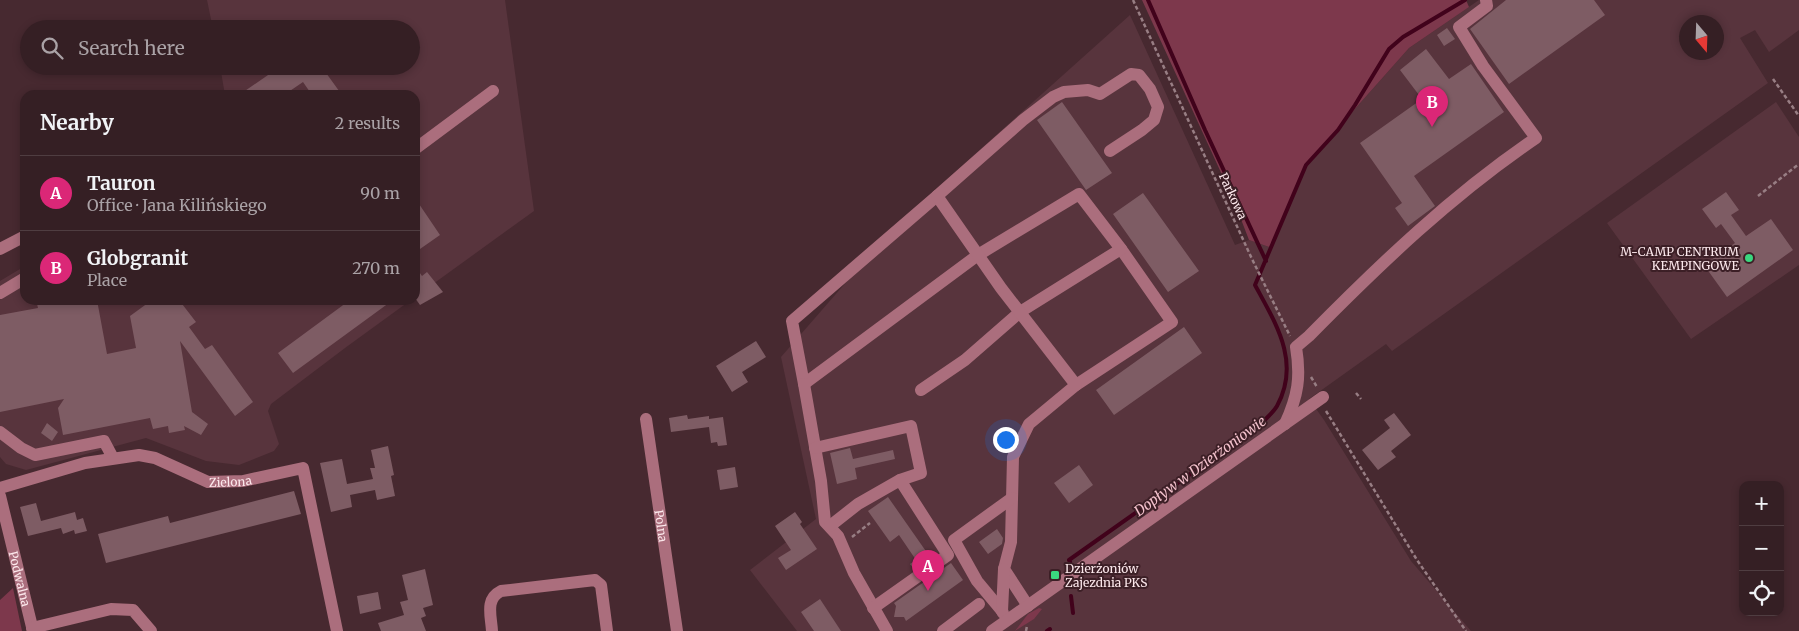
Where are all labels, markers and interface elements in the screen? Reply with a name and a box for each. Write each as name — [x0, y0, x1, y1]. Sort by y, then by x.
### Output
north arrow — [1679, 15, 1724, 60]
search box — [20, 20, 420, 75]
icon: search — [38, 34, 66, 62]
text: Search here — [78, 36, 185, 60]
pin: B — [1416, 86, 1448, 127]
text: Nearby — [40, 109, 114, 136]
text: 2 results — [335, 113, 400, 133]
street label: Parkowa — [1216, 170, 1251, 222]
text: Tauron — [87, 171, 155, 195]
text: A — [50, 183, 62, 203]
text: 90 m — [360, 183, 400, 203]
text: Office · Jana Kilińskiego — [87, 195, 267, 215]
place label: M-CAMP CENTRUM KEMPINGOWE — [1620, 244, 1739, 273]
text: Globgranit — [87, 246, 188, 270]
marker: M-CAMP CENTRUM KEMPINGOWE — [1743, 252, 1755, 264]
text: B — [50, 258, 62, 278]
text: 270 m — [352, 258, 400, 278]
text: Place — [87, 270, 127, 290]
water label: Dopływ w Dzierżoniowie — [1130, 412, 1270, 521]
your location — [993, 427, 1019, 453]
street label: Zielona — [209, 472, 254, 489]
map controls — [1739, 481, 1784, 616]
button: + — [1739, 481, 1784, 526]
street label: Polna — [652, 509, 671, 544]
button: − — [1739, 526, 1784, 571]
street label: Podwalna — [6, 549, 34, 609]
pin: A — [912, 550, 944, 591]
place label: Dzierżoniów Zajezdnia PKS — [1065, 561, 1147, 590]
marker: Dzierżoniów Zajezdnia PKS — [1049, 569, 1061, 581]
button: locate — [1739, 571, 1784, 616]

